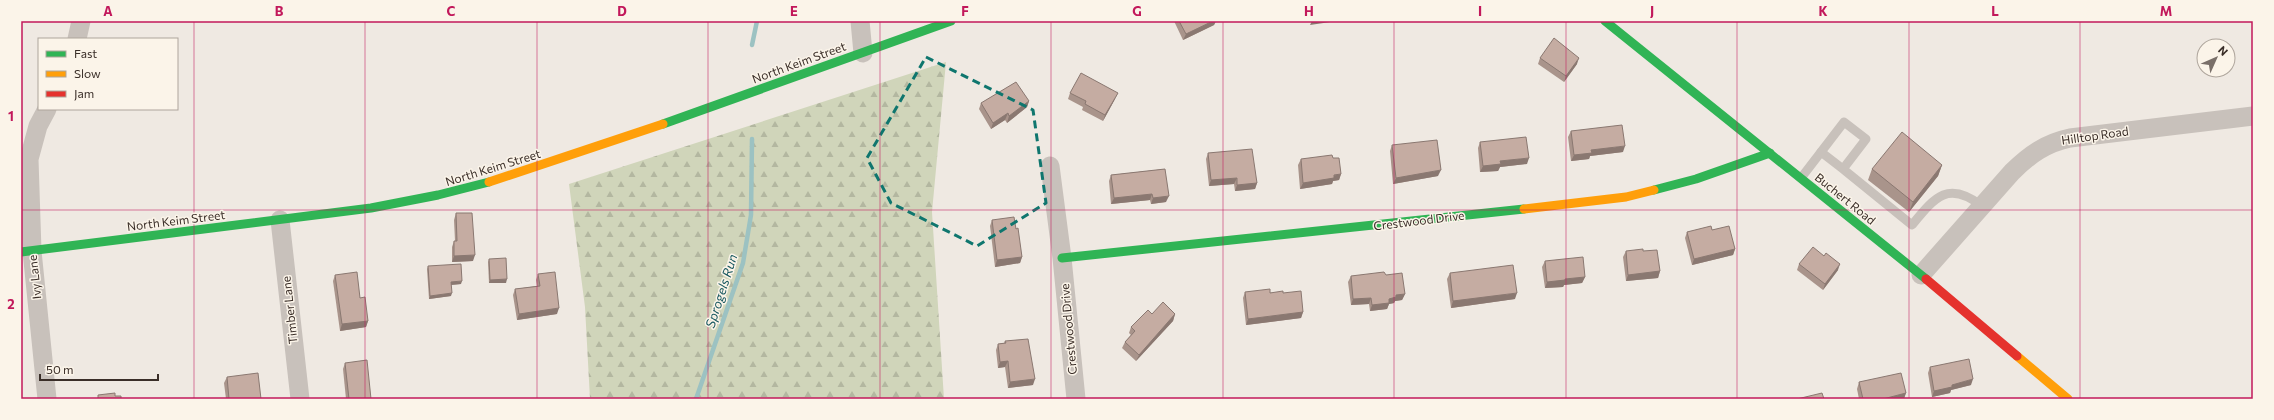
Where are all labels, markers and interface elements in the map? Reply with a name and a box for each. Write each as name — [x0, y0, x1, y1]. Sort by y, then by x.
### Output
text: A — [103, 3, 113, 19]
text: B — [275, 3, 284, 19]
text: C — [447, 3, 456, 19]
text: D — [617, 3, 627, 19]
text: E — [790, 3, 798, 19]
text: F — [961, 3, 969, 19]
text: G — [1132, 3, 1142, 19]
text: H — [1304, 3, 1314, 19]
text: I — [1478, 3, 1482, 19]
text: J — [1650, 3, 1654, 19]
text: K — [1818, 3, 1828, 19]
text: L — [1991, 3, 1999, 19]
text: M — [2160, 3, 2172, 19]
legend — [38, 38, 178, 110]
north arrow — [2196, 38, 2236, 78]
street label: North Keim Street — [750, 39, 848, 86]
text: N — [2216, 43, 2231, 58]
text: Fast — [74, 46, 97, 60]
text: Slow — [74, 66, 101, 80]
text: Jam — [74, 86, 94, 101]
text: 1 — [8, 108, 14, 124]
street label: Hilltop Road — [2060, 123, 2129, 147]
street label: North Keim Street — [443, 146, 542, 188]
street label: Buchert Road — [1813, 170, 1879, 227]
street label: North Keim Street — [126, 207, 226, 233]
street label: Crestwood Drive — [1373, 207, 1465, 233]
water label: Sprogels Run — [702, 252, 740, 330]
street label: Ivy Lane — [25, 254, 43, 300]
street label: Timber Lane — [278, 275, 300, 345]
street label: Crestwood Drive — [1057, 283, 1079, 375]
text: 2 — [7, 296, 15, 312]
scale bar — [40, 356, 158, 382]
text: 50 m — [46, 362, 74, 376]

